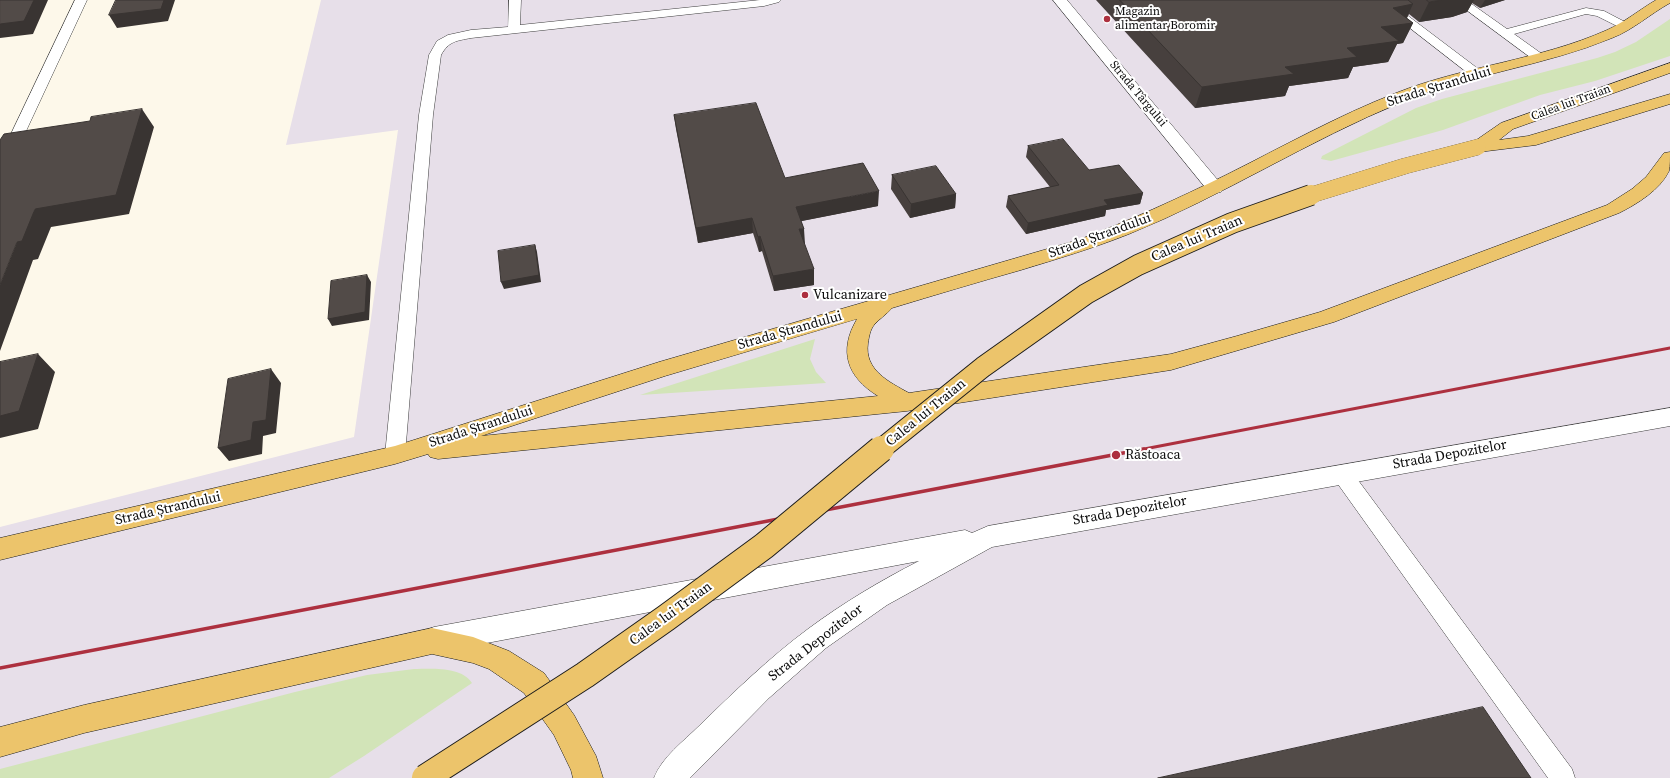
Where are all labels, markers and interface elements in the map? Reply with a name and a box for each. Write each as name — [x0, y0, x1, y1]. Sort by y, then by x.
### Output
place label: Magazin alimentar Boromir — [1115, 5, 1215, 33]
marker: Magazin alimentar Boromir — [1102, 14, 1112, 24]
street label: Strada Târgului — [1106, 58, 1170, 130]
street label: Strada Ștrandului — [1385, 63, 1493, 111]
street label: Calea lui Traian — [1529, 82, 1613, 124]
street label: Strada Ștrandului — [1046, 210, 1154, 262]
street label: Calea lui Traian — [1149, 212, 1245, 266]
place label: Vulcanizare — [813, 287, 887, 303]
marker: Vulcanizare — [800, 290, 810, 300]
street label: Strada Ștrandului — [736, 308, 844, 354]
street label: Calea lui Traian — [883, 376, 969, 450]
street label: Strada Ștrandului — [427, 402, 535, 452]
street label: Strada Depozitelor — [1392, 437, 1508, 473]
place label: Răstoaca — [1125, 447, 1181, 463]
marker: Răstoaca — [1110, 449, 1122, 461]
street label: Strada Ștrandului — [114, 489, 222, 529]
street label: Strada Depozitelor — [1072, 493, 1188, 529]
street label: Calea lui Traian — [627, 578, 715, 650]
street label: Strada Depozitelor — [765, 601, 867, 685]

